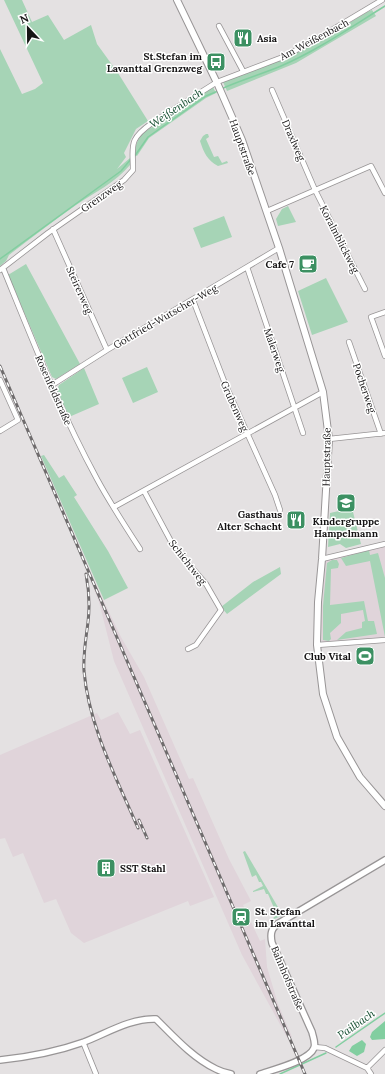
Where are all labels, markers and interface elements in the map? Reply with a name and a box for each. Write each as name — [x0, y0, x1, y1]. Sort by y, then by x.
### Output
north arrow — [8, 8, 48, 48]
text: N — [18, 10, 31, 27]
street label: Am Weißenbach — [277, 16, 351, 64]
restaurant icon: Asia — [232, 27, 254, 49]
place label: Asia — [257, 32, 278, 45]
place label: St.Stefan im Lavanttal Grenzweg — [107, 50, 203, 75]
bus stop icon: St.Stefan im Lavanttal Grenzweg — [205, 51, 227, 73]
water label: Weißenbach — [147, 85, 206, 131]
street label: Hauptstraße — [226, 117, 259, 178]
street label: Draxlweg — [279, 118, 308, 163]
street label: Grenzweg — [78, 177, 125, 215]
street label: Koralmblickweg — [317, 203, 362, 276]
cafe icon: Cafe 7 — [297, 253, 319, 275]
place label: Cafe 7 — [266, 258, 294, 271]
street label: Steirerweg — [63, 264, 96, 316]
street label: Gottfried-Wutscher-Weg — [111, 281, 220, 352]
street label: Malerweg — [261, 326, 288, 374]
street label: Rosenfeldstraße — [32, 353, 75, 428]
street label: Pocherweg — [350, 362, 379, 415]
street label: Grubenweg — [218, 379, 252, 434]
street label: Hauptstraße — [319, 427, 334, 487]
school or university icon: Kindergruppe Hampelmann — [335, 492, 357, 514]
place label: Gasthaus Alter Schacht — [217, 508, 283, 533]
restaurant icon: Gasthaus Alter Schacht — [285, 509, 307, 531]
place label: Kindergruppe Hampelmann — [313, 515, 380, 540]
street label: Schichtweg — [166, 537, 210, 588]
sports icon: Club Vital — [354, 645, 376, 667]
place label: Club Vital — [304, 650, 351, 663]
building icon: SST Stahl — [95, 857, 117, 879]
place label: SST Stahl — [120, 862, 166, 875]
place label: St. Stefan im Lavanttal — [255, 905, 315, 930]
station icon: St. Stefan im Lavanttal — [230, 906, 252, 928]
street label: Bahnhofstraße — [268, 944, 307, 1013]
water label: Pailbach — [335, 1006, 378, 1042]

